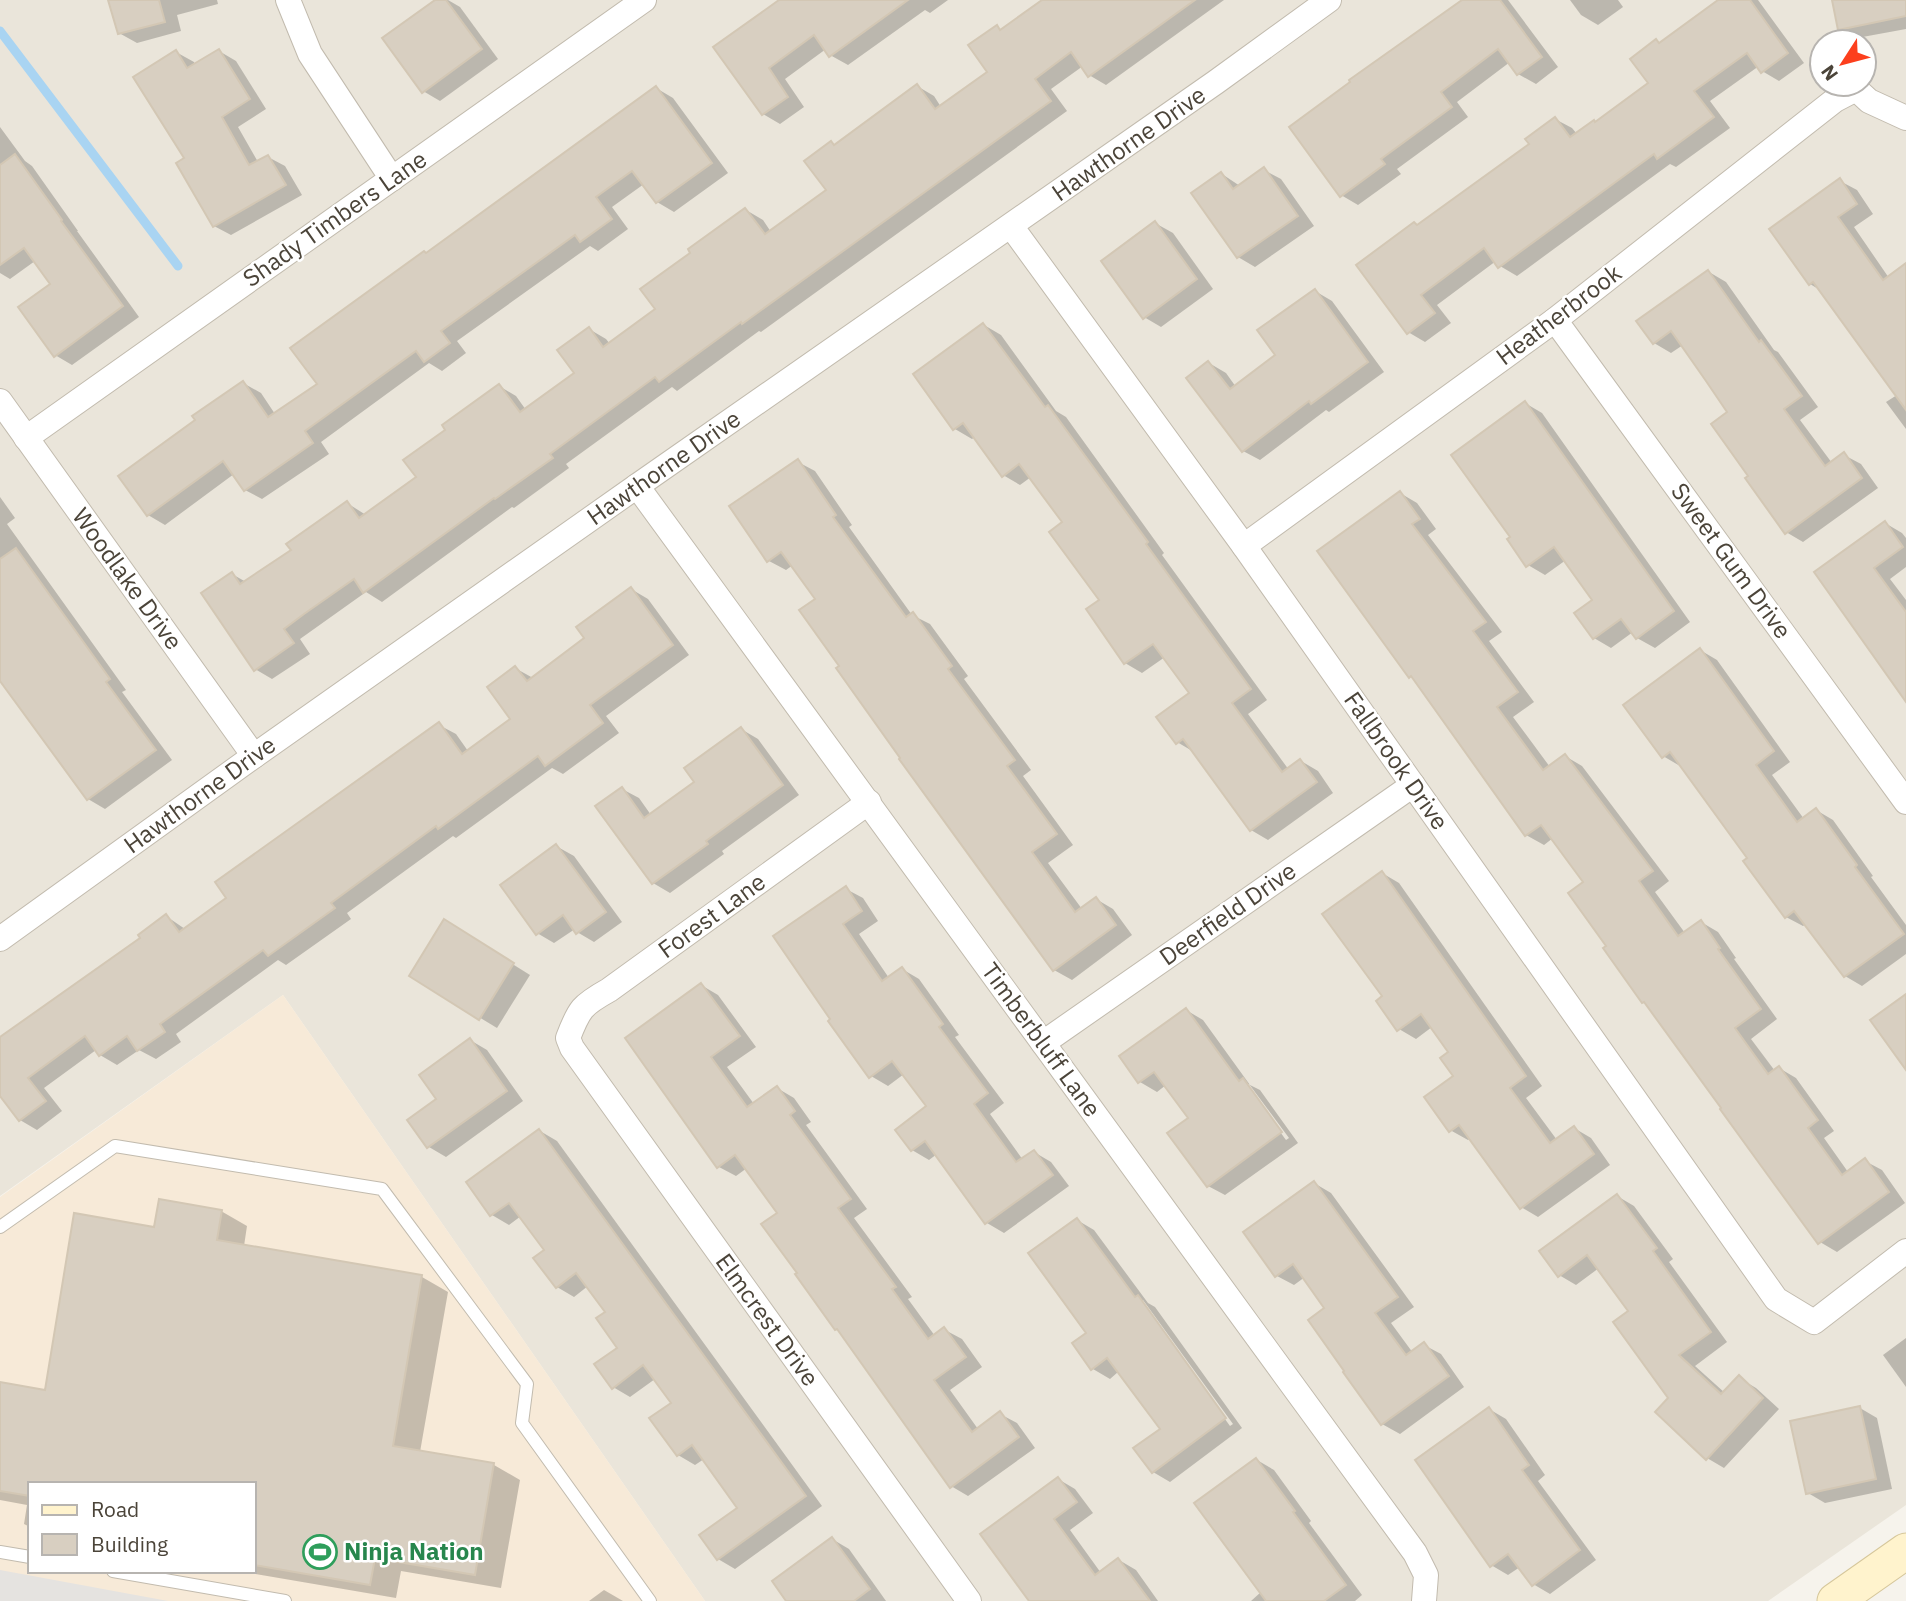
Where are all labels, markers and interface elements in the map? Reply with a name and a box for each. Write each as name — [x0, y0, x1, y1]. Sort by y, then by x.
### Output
north arrow — [1808, 28, 1878, 98]
text: N — [1815, 60, 1843, 86]
street label: Hawthorne Drive — [1045, 78, 1212, 208]
street label: Shady Timbers Lane — [236, 143, 433, 294]
street label: Heatherbrook — [1489, 256, 1628, 372]
street label: Hawthorne Drive — [580, 402, 747, 532]
street label: Sweet Gum Drive — [1664, 476, 1799, 645]
street label: Woodlake Drive — [66, 501, 190, 656]
street label: Fallbrook Drive — [1337, 685, 1456, 836]
street label: Hawthorne Drive — [117, 728, 282, 860]
street label: Deerfield Drive — [1153, 854, 1302, 972]
street label: Forest Lane — [651, 865, 772, 965]
street label: Timberbluff Lane — [975, 956, 1109, 1123]
street label: Elmcrest Drive — [709, 1247, 827, 1392]
legend — [28, 1482, 256, 1573]
text: Road — [91, 1495, 139, 1523]
text: Building — [91, 1530, 168, 1558]
sports icon: Ninja Nation — [301, 1533, 339, 1571]
place label: Ninja Nation — [344, 1535, 484, 1567]

